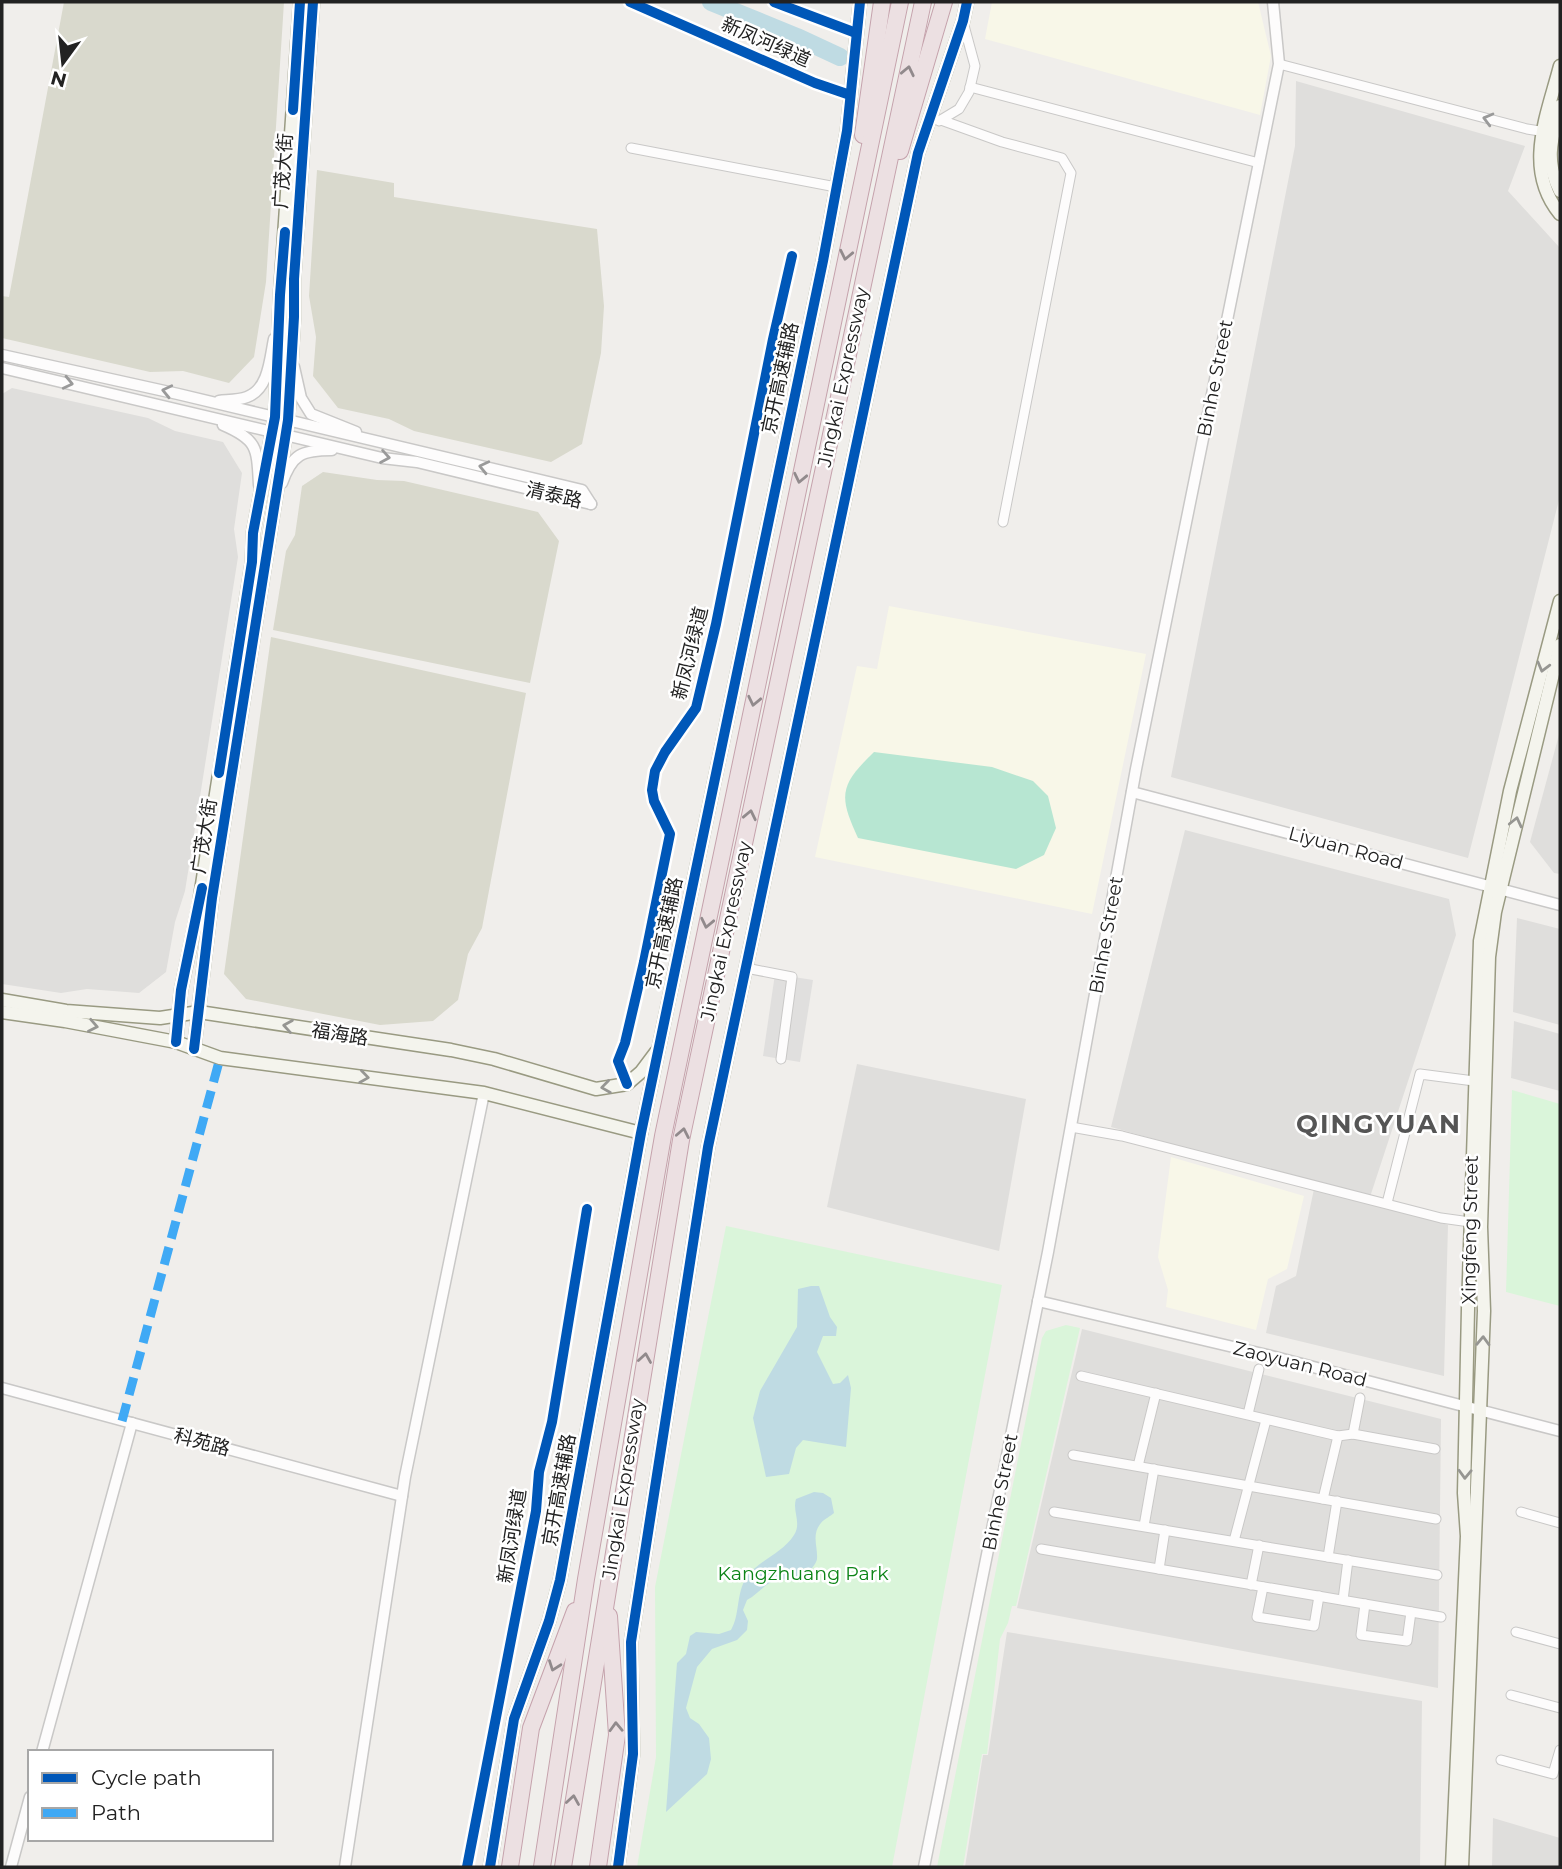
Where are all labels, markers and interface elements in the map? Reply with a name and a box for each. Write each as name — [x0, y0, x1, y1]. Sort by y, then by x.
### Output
street label: 新凤河绿道 — [718, 12, 814, 72]
north arrow — [28, 28, 98, 98]
one-way arrow — [900, 65, 915, 77]
text: N — [48, 66, 69, 92]
one-way arrow — [1482, 113, 1494, 127]
street label: 广茂大街 — [269, 132, 297, 210]
one-way arrow — [840, 249, 855, 261]
street label: Jingkai Expressway — [813, 284, 873, 470]
street label: Binhe Street — [1192, 317, 1238, 439]
street label: 京开高速辅路 — [757, 320, 803, 436]
one-way arrow — [62, 375, 74, 389]
one-way arrow — [161, 385, 173, 400]
one-way arrow — [379, 449, 391, 464]
one-way arrow — [478, 460, 490, 475]
one-way arrow — [794, 472, 809, 484]
street label: 清泰路 — [524, 477, 584, 513]
street label: 新凤河绿道 — [667, 604, 713, 702]
one-way arrow — [1537, 661, 1551, 673]
one-way arrow — [747, 695, 762, 707]
street label: 广茂大街 — [187, 797, 221, 875]
one-way arrow — [742, 809, 757, 821]
one-way arrow — [1507, 817, 1522, 829]
street label: Liyuan Road — [1286, 822, 1406, 874]
street label: Jingkai Expressway — [696, 838, 756, 1024]
street label: Binhe Street — [1084, 874, 1128, 996]
street label: 京开高速辅路 — [641, 875, 687, 991]
one-way arrow — [701, 917, 716, 929]
one-way arrow — [87, 1018, 99, 1033]
street label: 福海路 — [310, 1018, 370, 1050]
one-way arrow — [282, 1019, 294, 1034]
one-way arrow — [358, 1070, 370, 1085]
one-way arrow — [600, 1079, 612, 1094]
district label: QINGYUAN — [1296, 1108, 1462, 1140]
one-way arrow — [674, 1127, 689, 1139]
street label: Xingfeng Street — [1457, 1155, 1483, 1305]
one-way arrow — [1475, 1335, 1490, 1346]
street label: Zaoyuan Road — [1231, 1336, 1369, 1392]
one-way arrow — [637, 1352, 652, 1364]
street label: Jingkai Expressway — [597, 1396, 649, 1582]
street label: 科苑路 — [171, 1424, 233, 1460]
street label: Binhe Street — [977, 1431, 1023, 1553]
street label: 京开高速辅路 — [538, 1432, 580, 1548]
one-way arrow — [1457, 1469, 1473, 1479]
street label: 新凤河绿道 — [493, 1487, 531, 1585]
park label: Kangzhuang Park — [717, 1562, 889, 1585]
one-way arrow — [548, 1660, 562, 1672]
one-way arrow — [609, 1721, 624, 1732]
legend — [28, 1750, 273, 1841]
text: Cycle path — [91, 1765, 202, 1790]
one-way arrow — [565, 1794, 580, 1806]
text: Path — [91, 1800, 141, 1825]

